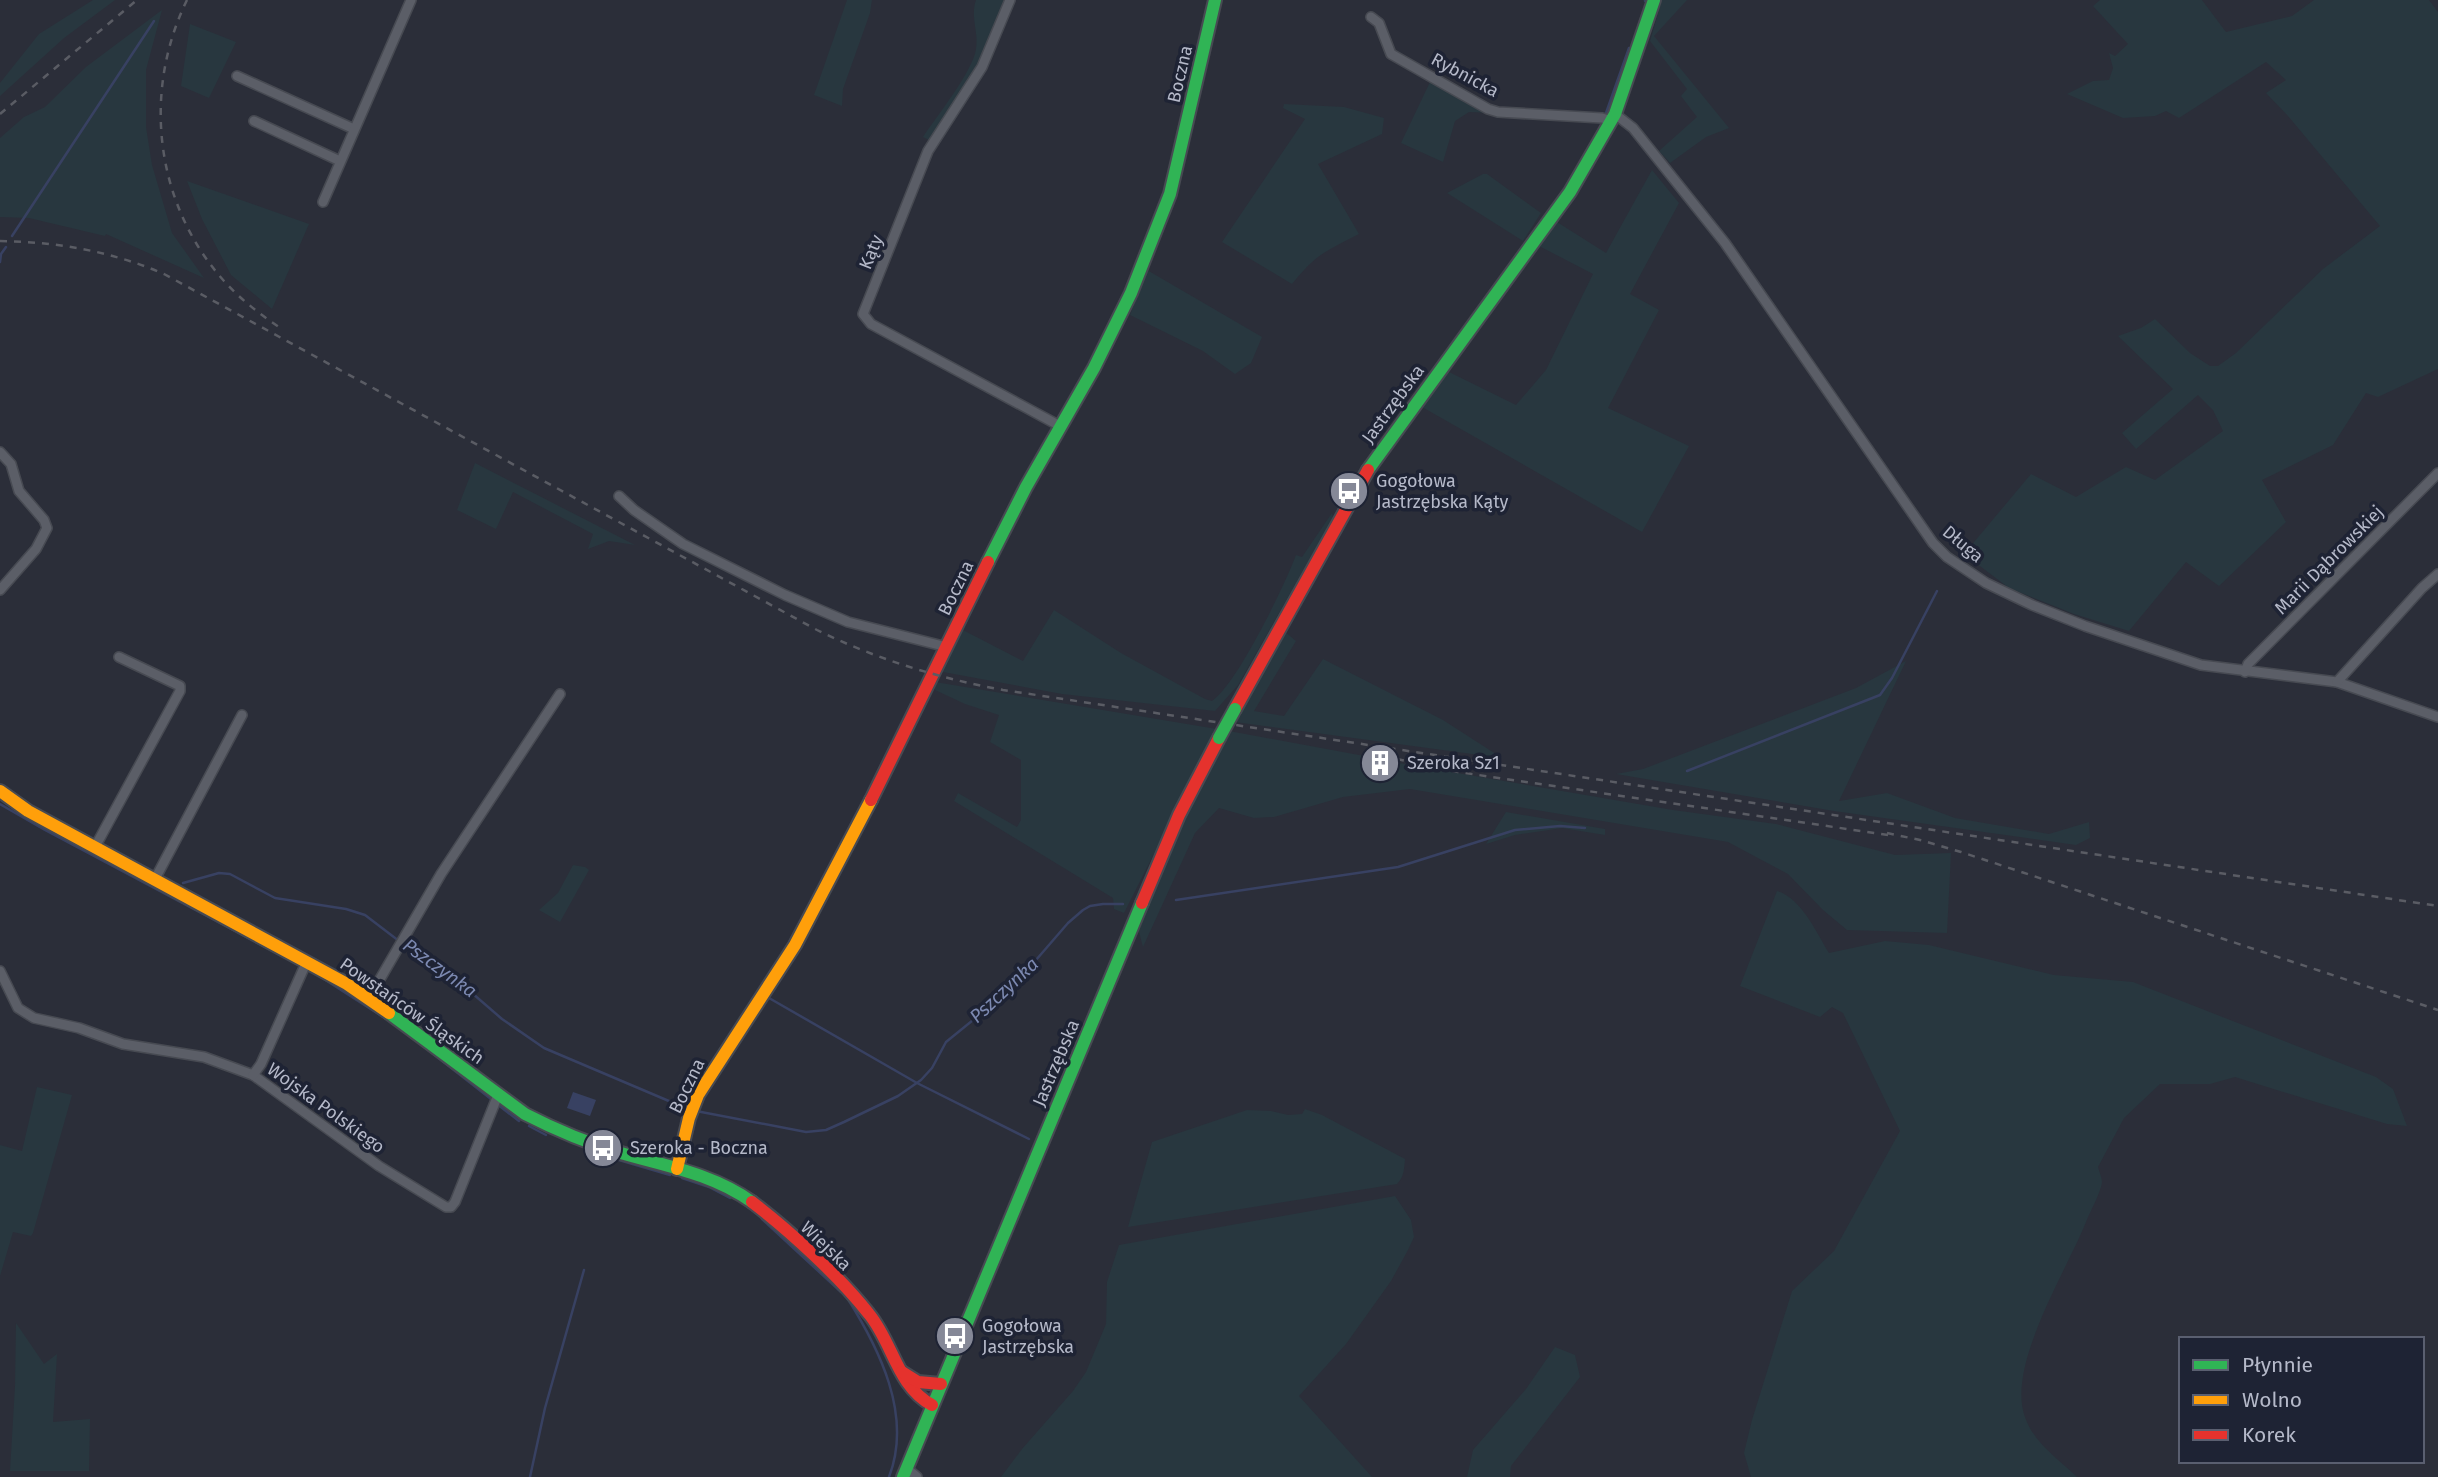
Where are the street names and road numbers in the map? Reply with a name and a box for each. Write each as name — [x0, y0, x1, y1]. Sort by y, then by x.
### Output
street label: Boczna — [1163, 43, 1197, 105]
street label: Rybnicka — [1427, 48, 1503, 102]
street label: Kąty — [854, 231, 888, 273]
street label: Jastrzębska — [1357, 360, 1429, 448]
street label: Marii Dąbrowskiej — [2270, 501, 2388, 619]
street label: Długa — [1938, 521, 1988, 567]
street label: Boczna — [933, 557, 979, 619]
street label: Powstańców Śląskich — [336, 953, 488, 1069]
street label: Jastrzębska — [1028, 1016, 1084, 1110]
street label: Boczna — [664, 1055, 710, 1117]
street label: Wojska Polskiego — [263, 1058, 389, 1158]
street label: Wiejska — [796, 1217, 856, 1275]

